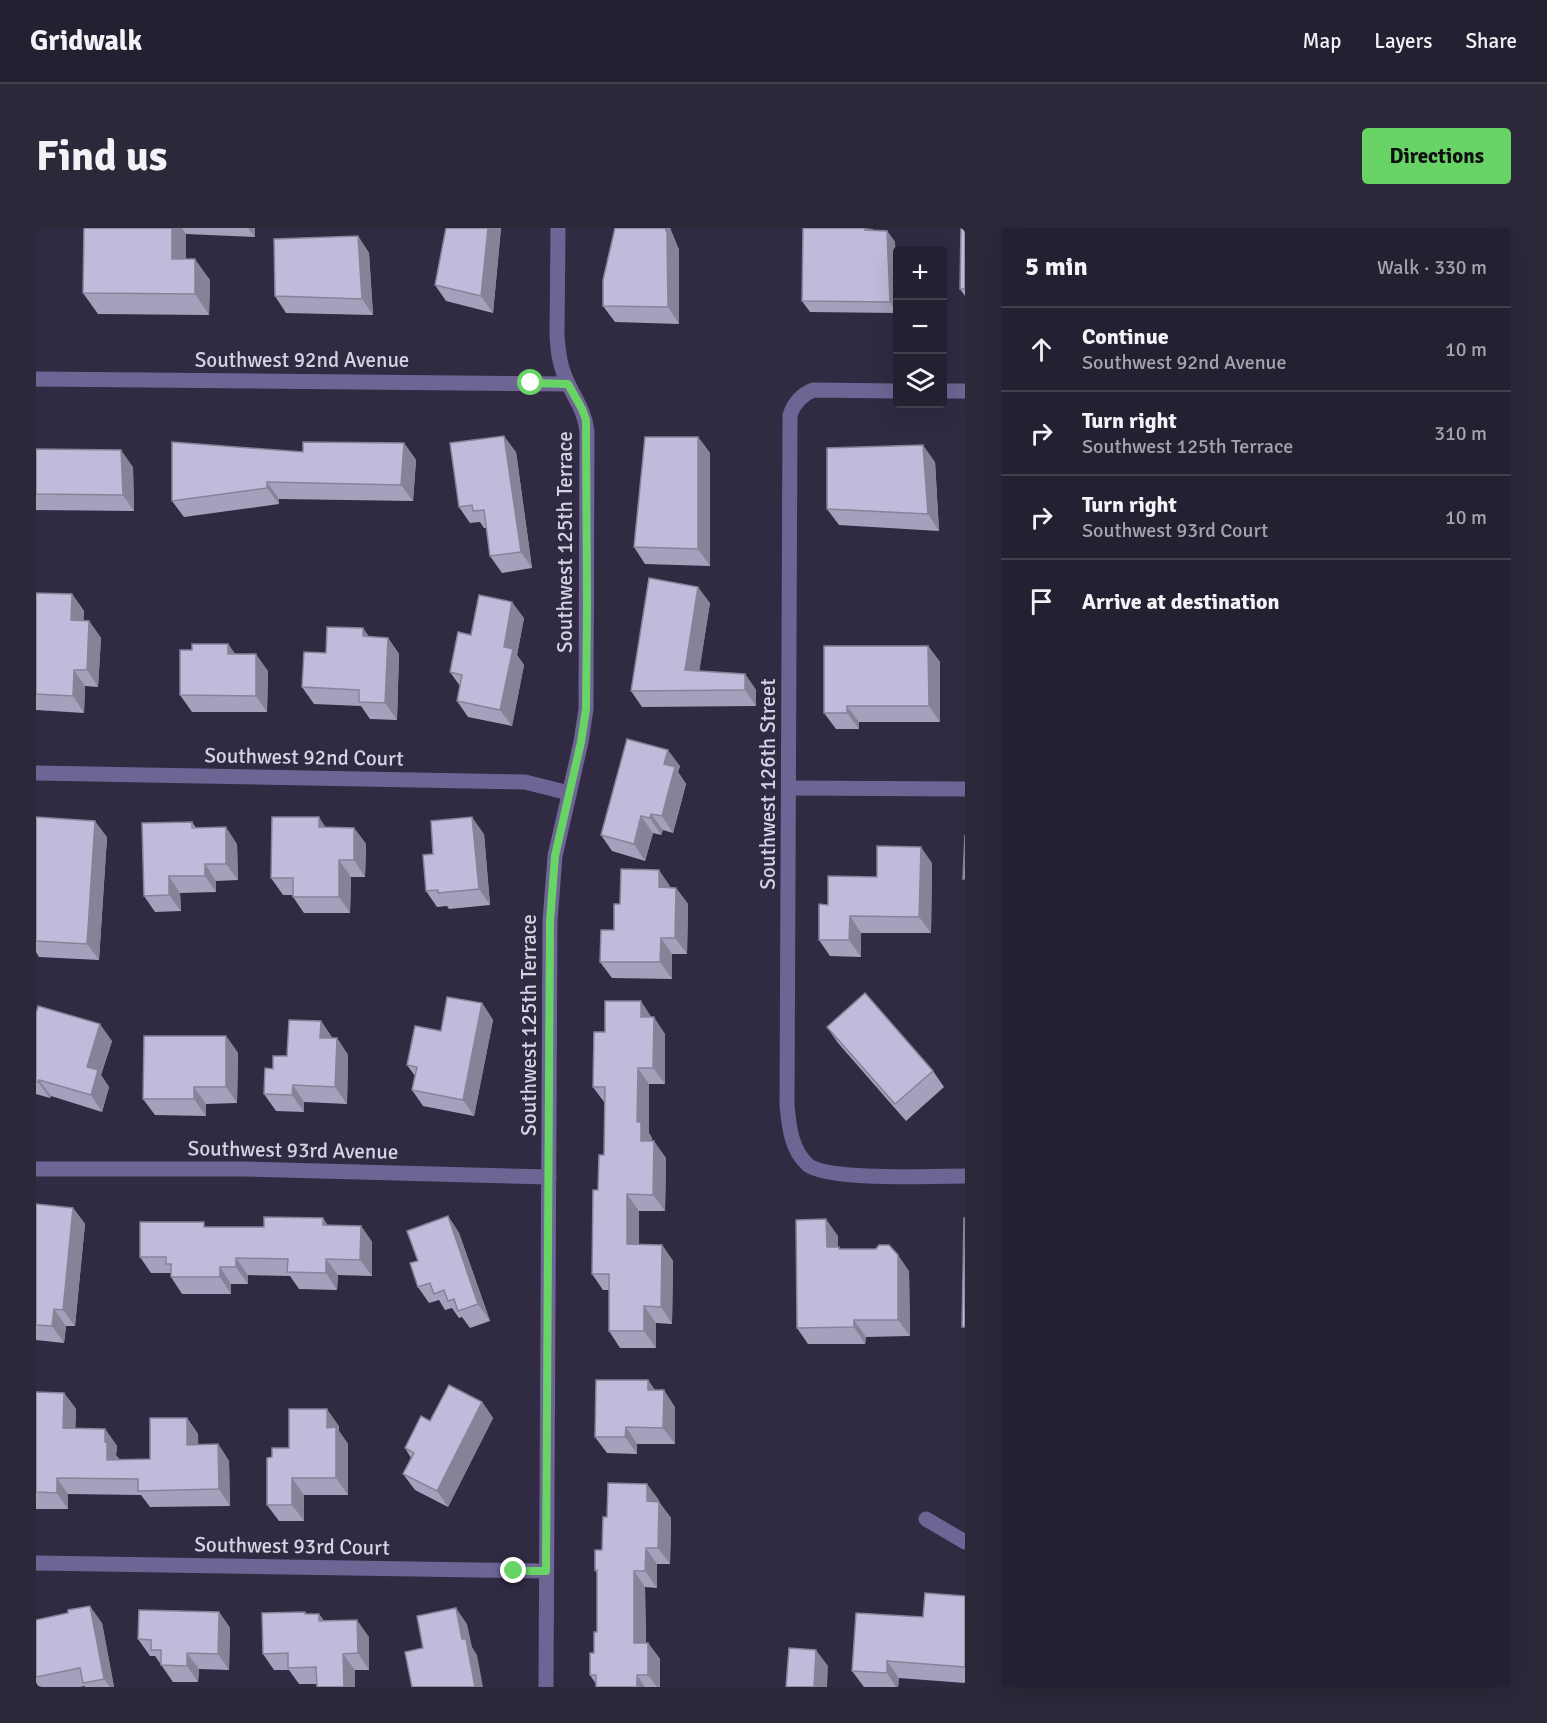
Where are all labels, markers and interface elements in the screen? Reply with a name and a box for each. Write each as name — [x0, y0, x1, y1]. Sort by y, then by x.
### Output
text: Gridwalk — [30, 24, 142, 58]
text: Map — [1303, 28, 1341, 54]
text: Layers — [1374, 28, 1432, 54]
text: Share — [1465, 28, 1517, 54]
button: Directions — [1362, 128, 1511, 184]
text: Find us — [36, 131, 167, 182]
map controls — [893, 246, 947, 408]
button: + — [893, 246, 947, 300]
text: 5 min — [1025, 251, 1088, 283]
text: Walk · 330 m — [1377, 255, 1487, 280]
button: − — [893, 300, 947, 354]
text: Continue — [1082, 323, 1169, 350]
icon: ahead — [1025, 333, 1058, 366]
text: 10 m — [1445, 337, 1487, 362]
street label: Southwest 92nd Avenue — [195, 347, 409, 373]
text: Southwest 92nd Avenue — [1082, 350, 1286, 375]
button: layers — [893, 354, 947, 408]
route start — [517, 369, 543, 395]
text: Turn right — [1082, 407, 1177, 434]
icon: right — [1025, 417, 1058, 450]
text: 310 m — [1434, 421, 1487, 446]
street label: Southwest 125th Terrace — [552, 431, 578, 653]
text: Southwest 125th Terrace — [1082, 434, 1293, 459]
text: Turn right — [1082, 491, 1177, 518]
icon: right — [1025, 501, 1058, 534]
text: 10 m — [1445, 505, 1487, 530]
text: Southwest 93rd Court — [1082, 518, 1268, 543]
icon: arrive — [1025, 585, 1058, 618]
text: Arrive at destination — [1082, 588, 1279, 615]
street label: Southwest 126th Street — [755, 678, 781, 890]
street label: Southwest 92nd Court — [204, 742, 404, 772]
street label: Southwest 125th Terrace — [516, 914, 542, 1136]
street label: Southwest 93rd Avenue — [187, 1135, 399, 1165]
street label: Southwest 93rd Court — [194, 1531, 390, 1561]
route end — [500, 1557, 526, 1583]

